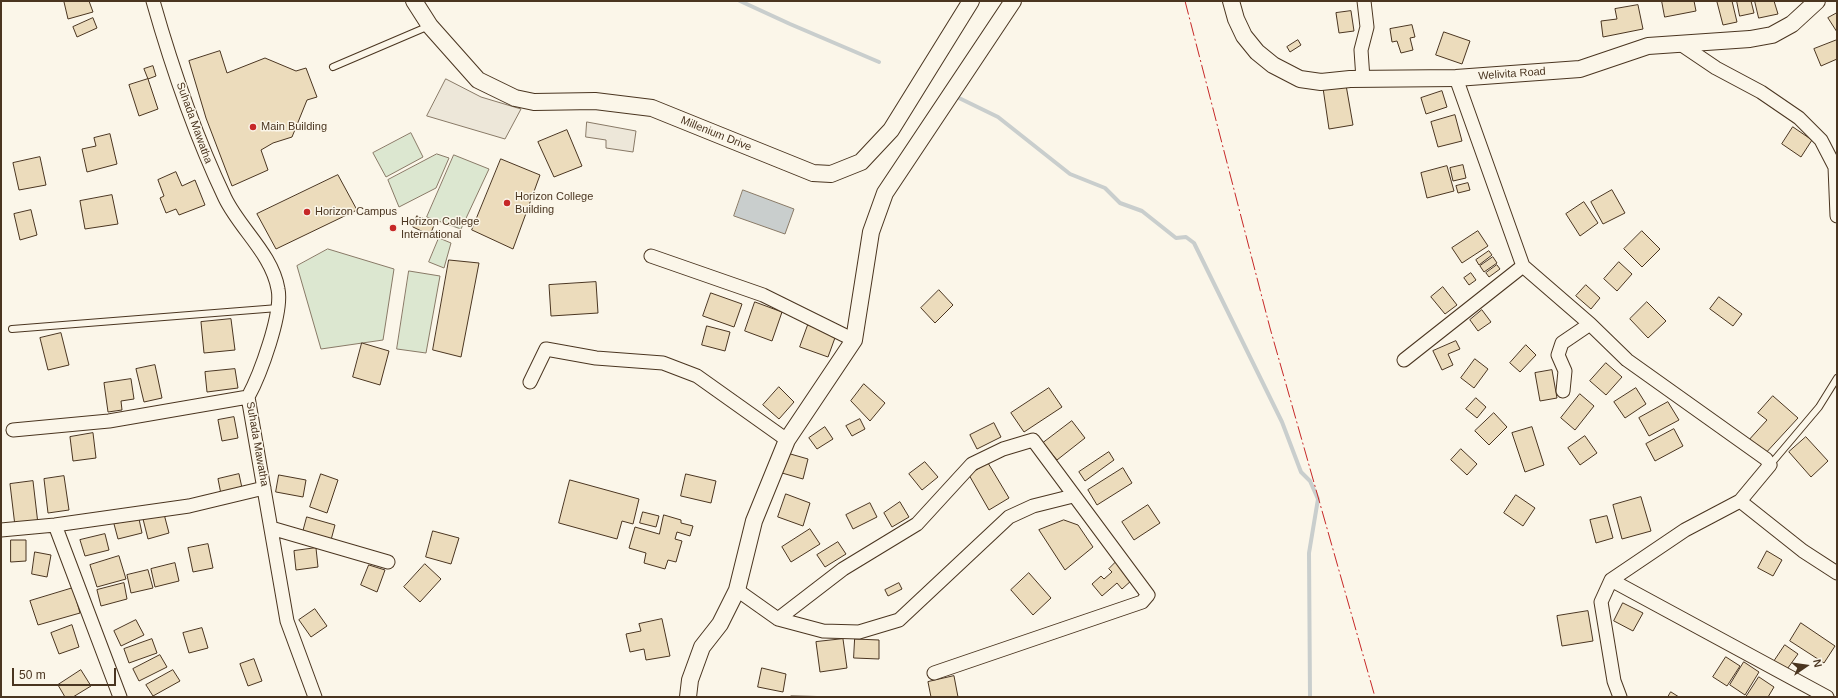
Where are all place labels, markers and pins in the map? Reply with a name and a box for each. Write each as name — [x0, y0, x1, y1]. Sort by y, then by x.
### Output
place label: Main Building — [261, 120, 327, 134]
marker: Main Building — [248, 122, 258, 132]
place label: Horizon College Building — [515, 190, 593, 216]
marker: Horizon College Building — [502, 198, 512, 208]
place label: Horizon Campus — [315, 205, 397, 219]
marker: Horizon Campus — [302, 207, 312, 217]
place label: Horizon College International — [401, 215, 479, 241]
marker: Horizon College International — [388, 223, 398, 233]

